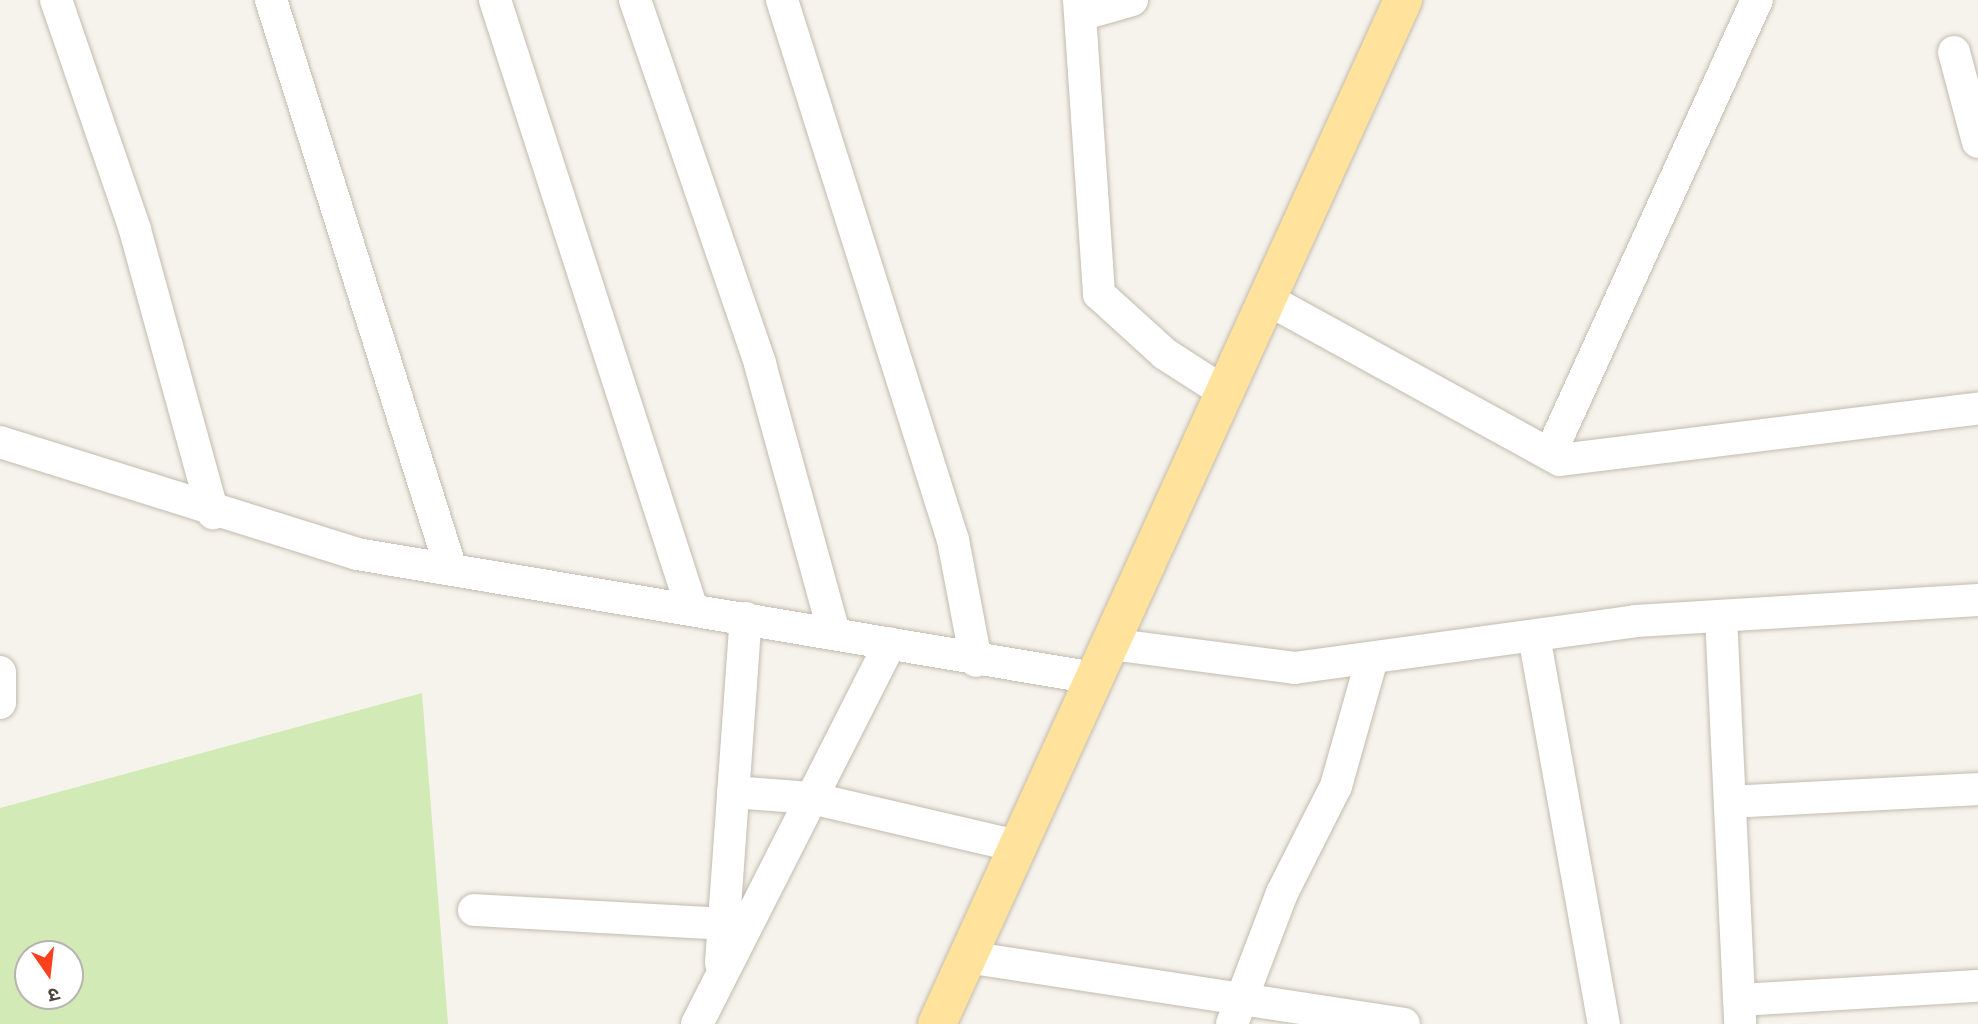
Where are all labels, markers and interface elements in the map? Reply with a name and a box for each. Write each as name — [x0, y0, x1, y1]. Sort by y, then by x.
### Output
north arrow — [14, 940, 84, 1010]
text: उ — [45, 979, 62, 1008]

